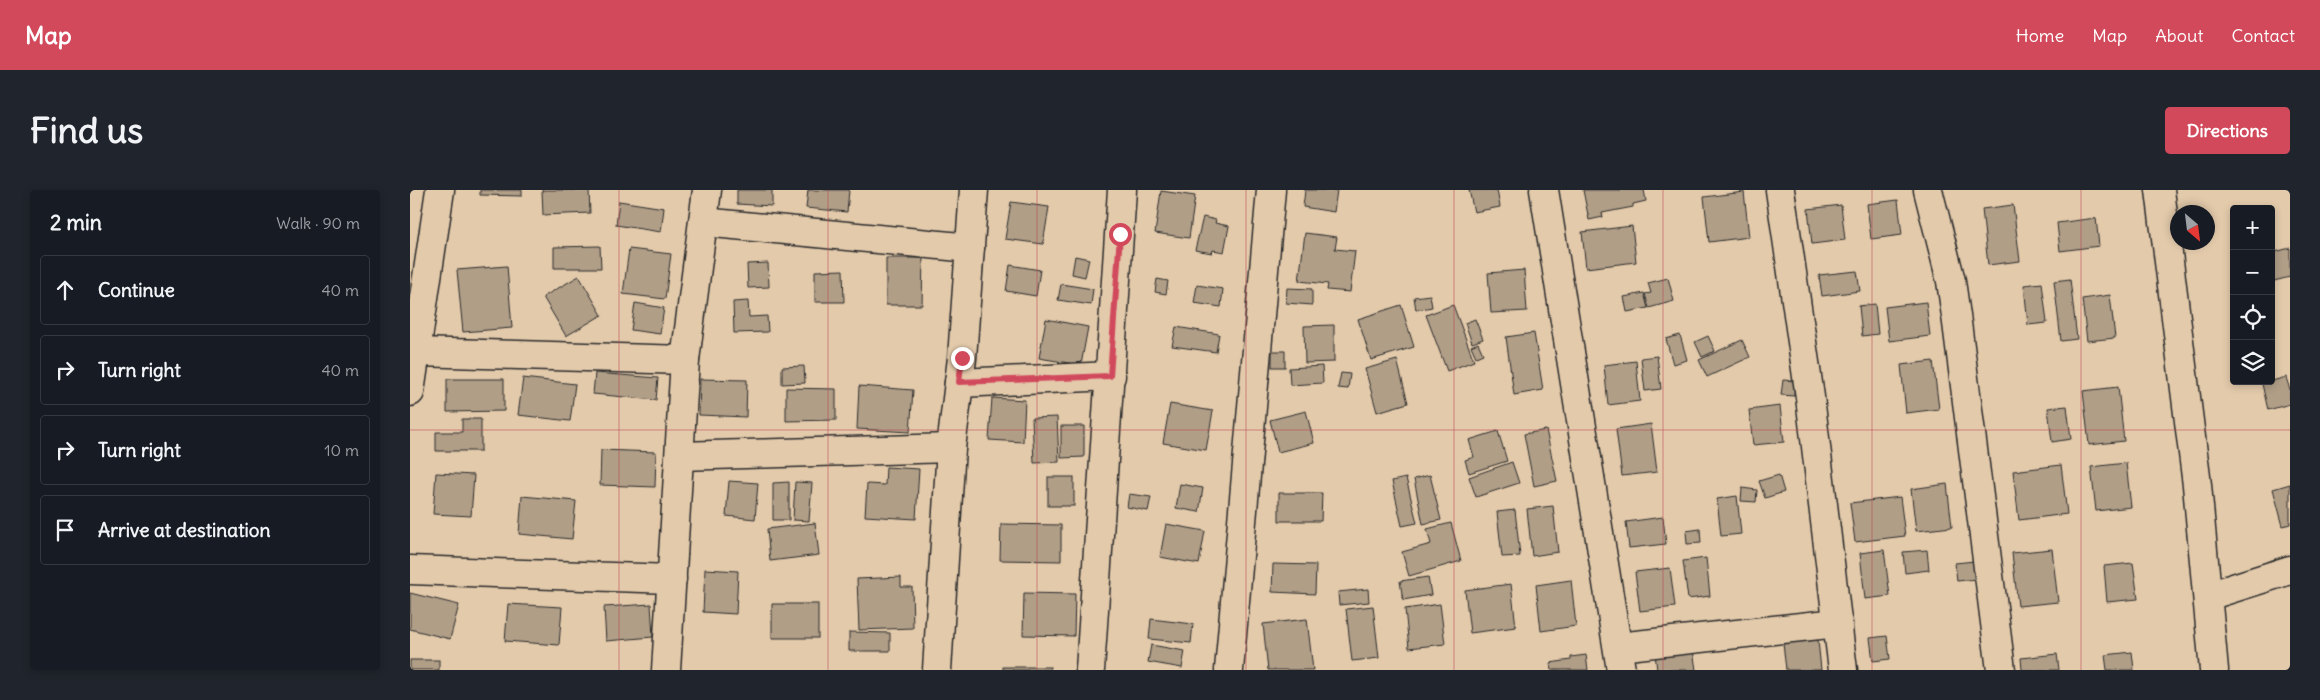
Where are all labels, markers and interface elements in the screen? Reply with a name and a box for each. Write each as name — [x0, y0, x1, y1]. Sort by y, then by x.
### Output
text: Map — [25, 20, 72, 50]
text: Home — [2016, 24, 2064, 47]
text: Map — [2092, 24, 2127, 47]
text: About — [2155, 24, 2203, 47]
text: Contact — [2231, 24, 2295, 47]
button: Directions — [2165, 107, 2290, 154]
text: Find us — [30, 108, 143, 152]
north arrow — [2170, 205, 2215, 250]
map controls — [2230, 205, 2275, 385]
button: + — [2230, 205, 2275, 250]
text: 2 min — [50, 209, 102, 236]
text: Walk · 90 m — [276, 213, 360, 233]
route start — [1109, 223, 1132, 246]
button: − — [2230, 250, 2275, 295]
icon: ahead — [51, 276, 79, 304]
text: Continue — [98, 278, 175, 302]
text: 40 m — [321, 280, 359, 300]
button: locate — [2230, 295, 2275, 340]
button: layers — [2230, 340, 2275, 385]
route end — [951, 347, 974, 370]
icon: right — [51, 356, 79, 384]
text: Turn right — [98, 358, 181, 382]
text: 40 m — [321, 360, 359, 380]
icon: right — [51, 436, 79, 464]
text: Turn right — [98, 438, 181, 462]
text: 10 m — [324, 440, 359, 460]
icon: arrive — [51, 516, 79, 544]
text: Arrive at destination — [98, 518, 271, 542]

